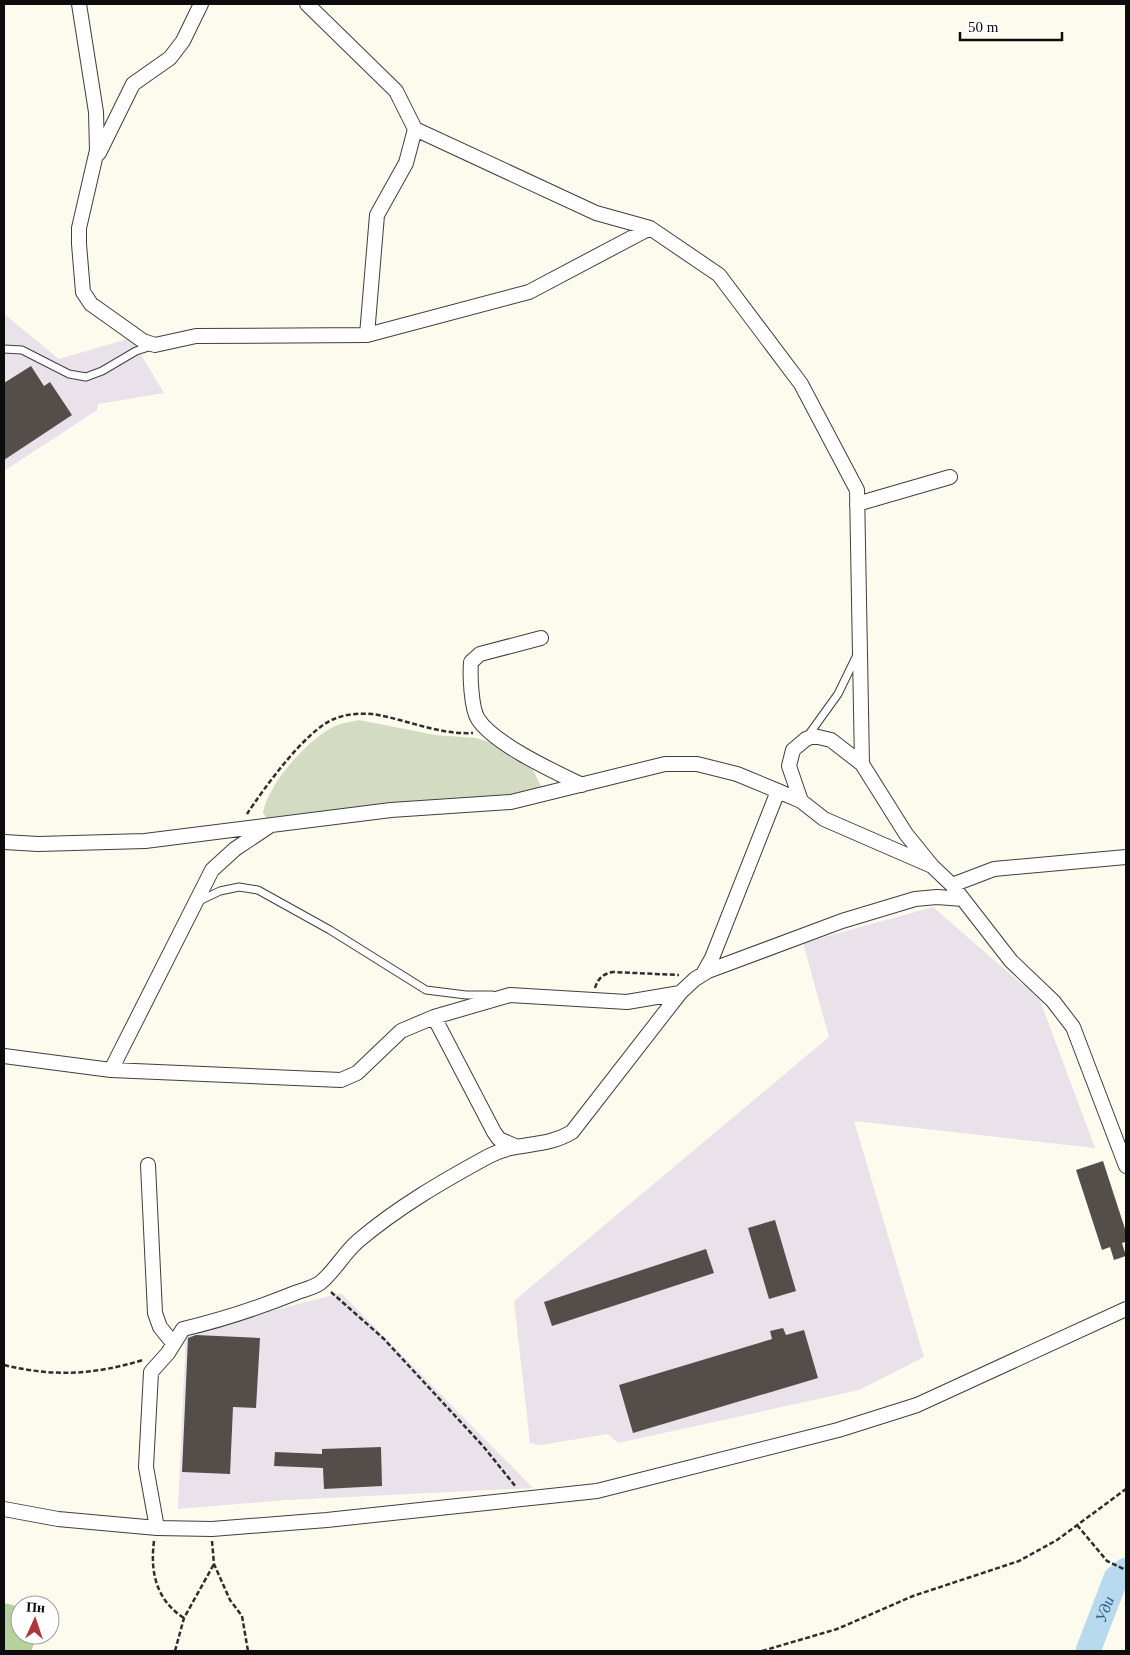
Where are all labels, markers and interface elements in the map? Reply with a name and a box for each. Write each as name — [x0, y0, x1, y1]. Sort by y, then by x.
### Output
scale bar — [960, 10, 1062, 42]
text: 50 m — [968, 19, 999, 35]
water label: Уди — [1092, 1594, 1117, 1625]
north arrow — [10, 1595, 60, 1645]
text: Пн — [26, 1600, 46, 1616]

